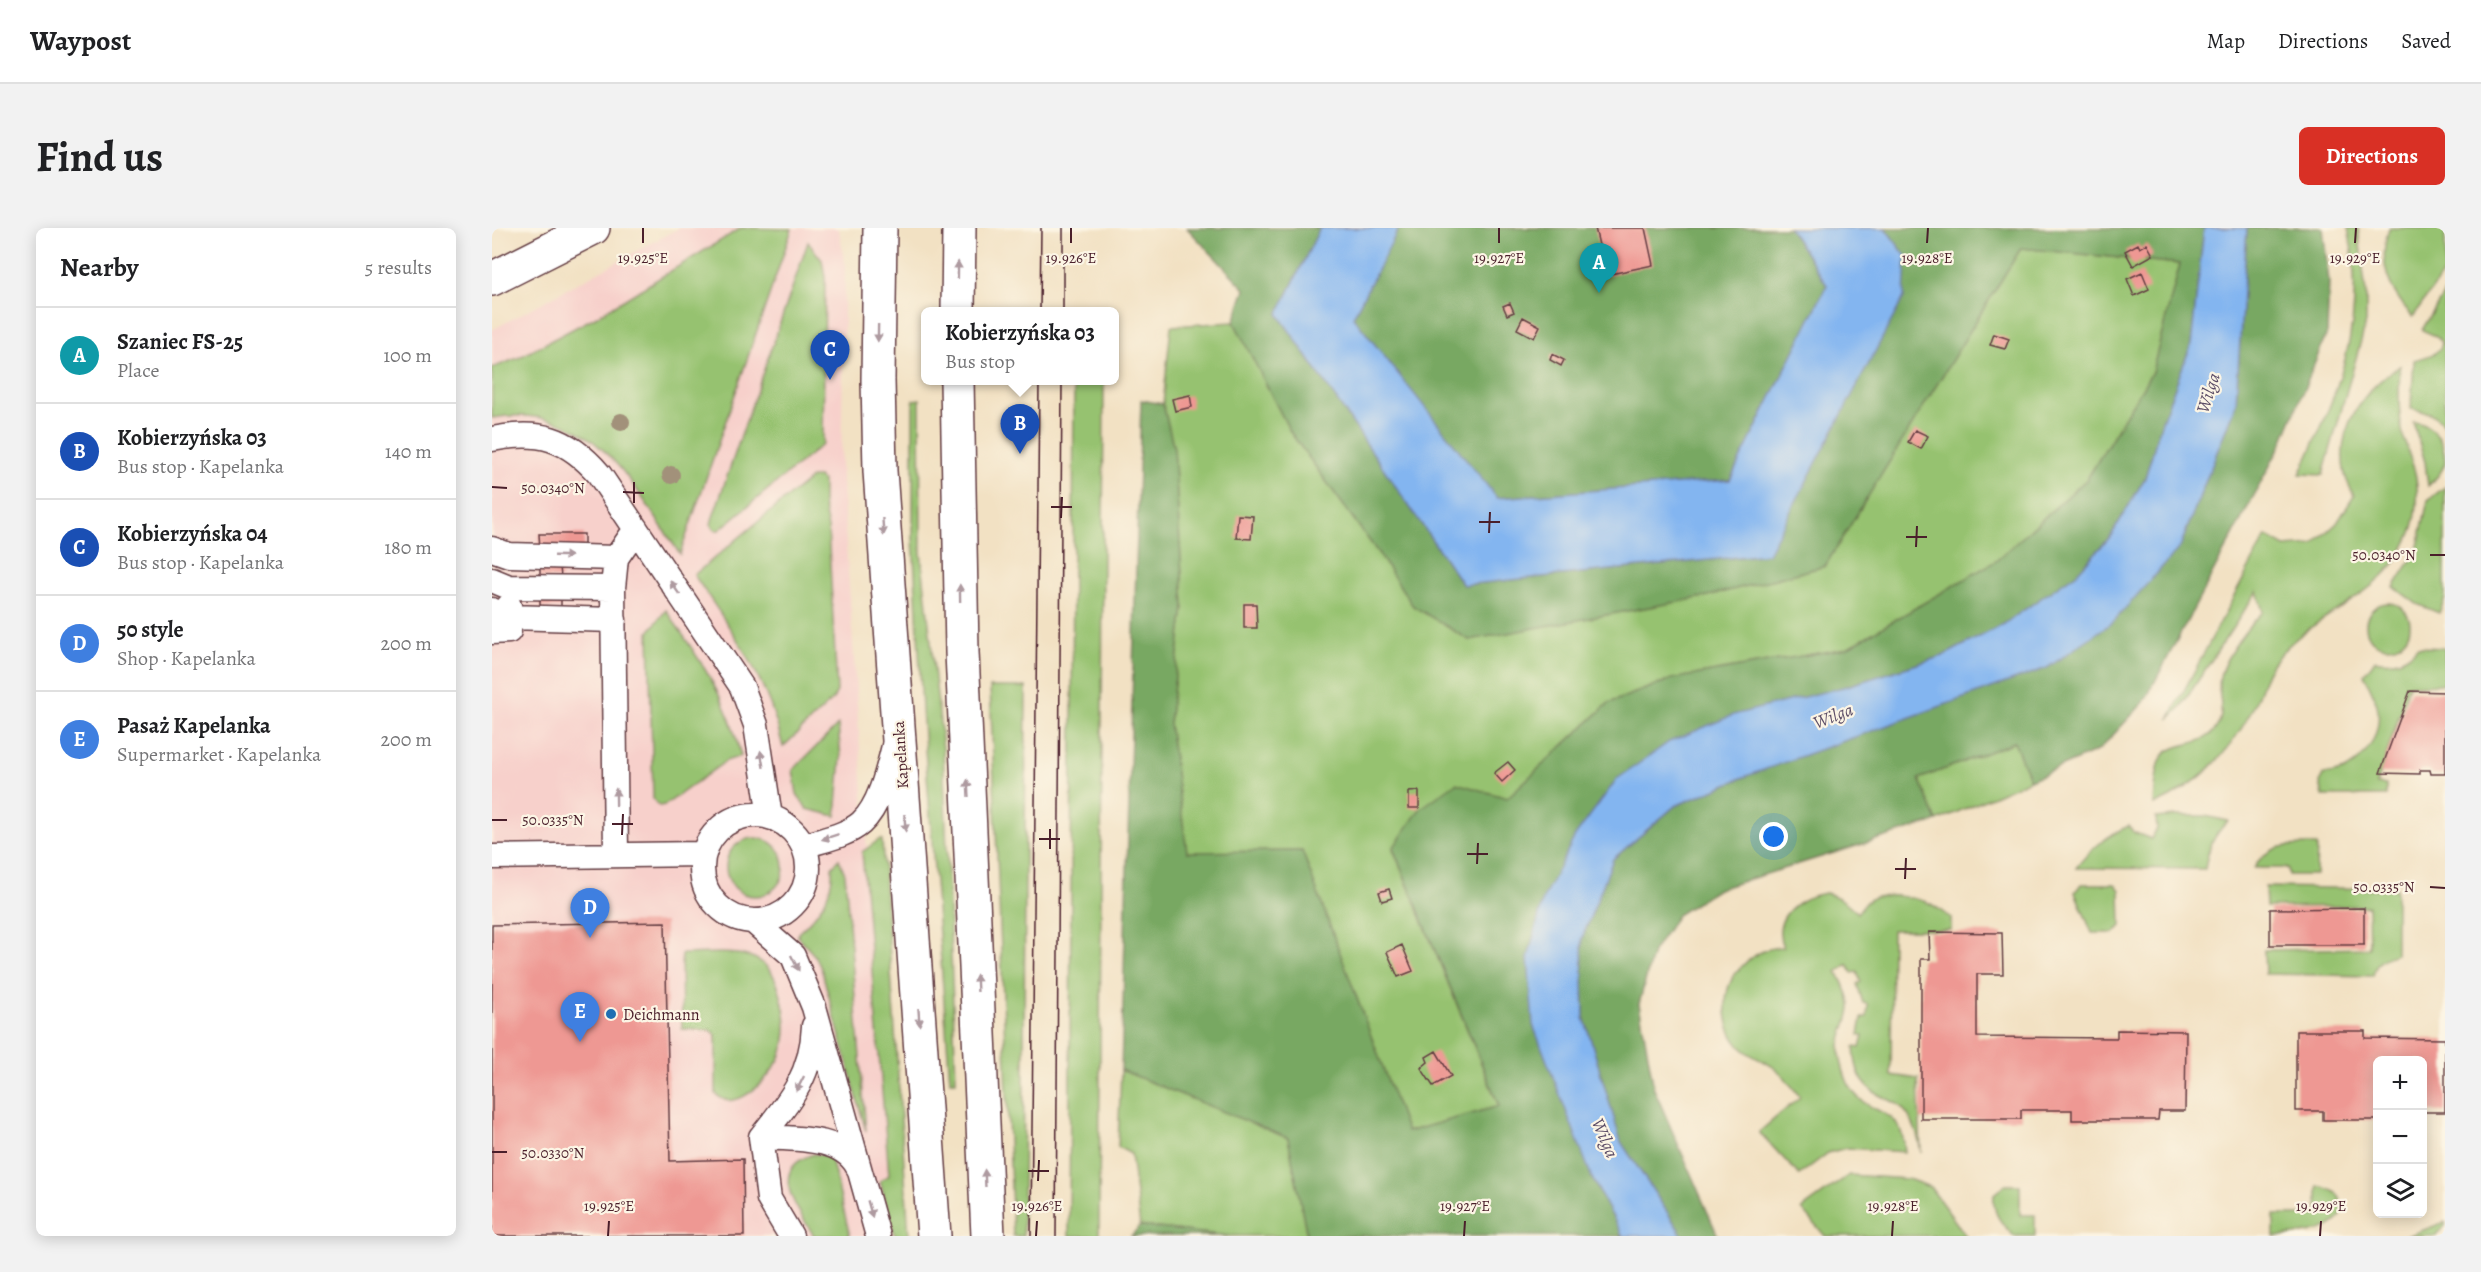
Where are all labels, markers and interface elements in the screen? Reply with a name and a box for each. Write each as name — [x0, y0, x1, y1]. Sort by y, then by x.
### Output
text: Waypost — [30, 22, 131, 60]
text: Map — [2207, 27, 2245, 55]
text: Directions — [2278, 27, 2368, 55]
text: Saved — [2401, 27, 2451, 55]
button: Directions — [2299, 127, 2445, 185]
text: Find us — [36, 128, 163, 185]
pin: A — [1580, 244, 1618, 293]
text: 19.925°E — [618, 248, 668, 268]
text: 19.926°E — [1046, 248, 1096, 268]
text: 19.927°E — [1474, 248, 1524, 268]
text: 19.928°E — [1901, 248, 1953, 268]
text: 19.929°E — [2330, 248, 2380, 268]
text: Nearby — [60, 250, 139, 285]
text: 5 results — [365, 254, 432, 281]
one-way arrow — [954, 260, 963, 279]
popup — [921, 307, 1119, 385]
text: Kobierzyńska 03 — [945, 318, 1095, 348]
one-way arrow — [873, 323, 883, 342]
text: Szaniec FS-25 — [117, 327, 243, 357]
pin: C — [810, 330, 850, 380]
text: A — [73, 342, 86, 369]
text: 100 m — [383, 342, 432, 369]
text: Bus stop — [945, 348, 1015, 375]
text: Place — [117, 357, 159, 384]
water label: Wilga — [2190, 370, 2226, 416]
pin: B — [1000, 404, 1040, 454]
text: Kobierzyńska 03 — [117, 423, 267, 453]
text: B — [73, 438, 86, 465]
text: 140 m — [385, 438, 432, 465]
text: Bus stop · Kapelanka — [117, 453, 284, 480]
text: 50.0340°N — [521, 478, 585, 498]
one-way arrow — [878, 518, 888, 537]
text: Kobierzyńska 04 — [117, 519, 268, 549]
text: C — [73, 534, 86, 561]
text: 180 m — [384, 534, 432, 561]
text: 50.0340°N — [2352, 545, 2416, 565]
text: Bus stop · Kapelanka — [117, 549, 284, 576]
one-way arrow — [553, 551, 572, 561]
one-way arrow — [670, 580, 681, 596]
one-way arrow — [956, 584, 965, 603]
text: 50 style — [117, 615, 184, 645]
text: D — [73, 630, 86, 657]
text: 200 m — [381, 630, 432, 657]
text: Shop · Kapelanka — [117, 645, 256, 672]
water label: Wilga — [1810, 697, 1856, 735]
text: Pasaż Kapelanka — [117, 711, 271, 741]
street label: Kapelanka — [888, 720, 914, 790]
text: E — [74, 726, 85, 753]
text: 200 m — [381, 726, 432, 753]
text: Supermarket · Kapelanka — [117, 741, 321, 768]
one-way arrow — [757, 750, 766, 769]
one-way arrow — [963, 778, 972, 797]
one-way arrow — [611, 787, 620, 806]
text: 50.0335°N — [522, 810, 584, 830]
one-way arrow — [900, 813, 910, 832]
your location — [1759, 822, 1788, 851]
one-way arrow — [821, 833, 839, 842]
text: 50.0335°N — [2353, 877, 2415, 897]
pin: D — [570, 888, 610, 938]
one-way arrow — [790, 955, 800, 972]
one-way arrow — [972, 973, 981, 992]
pin: E — [560, 992, 599, 1042]
place label: Deichmann — [623, 1004, 700, 1026]
marker: Deichmann — [604, 1007, 618, 1021]
one-way arrow — [914, 1008, 924, 1027]
map controls — [2373, 1056, 2427, 1218]
button: + — [2373, 1056, 2427, 1110]
one-way arrow — [795, 1076, 805, 1093]
button: − — [2373, 1110, 2427, 1164]
water label: Wilga — [1586, 1114, 1624, 1162]
text: 50.0330°N — [522, 1143, 585, 1163]
button: layers — [2373, 1164, 2427, 1218]
one-way arrow — [981, 1168, 990, 1187]
text: 19.925°E — [584, 1196, 634, 1216]
text: 19.926°E — [1012, 1196, 1062, 1216]
text: 19.927°E — [1440, 1196, 1490, 1216]
text: 19.928°E — [1867, 1196, 1919, 1216]
text: 19.929°E — [2296, 1196, 2346, 1216]
one-way arrow — [866, 1200, 875, 1218]

